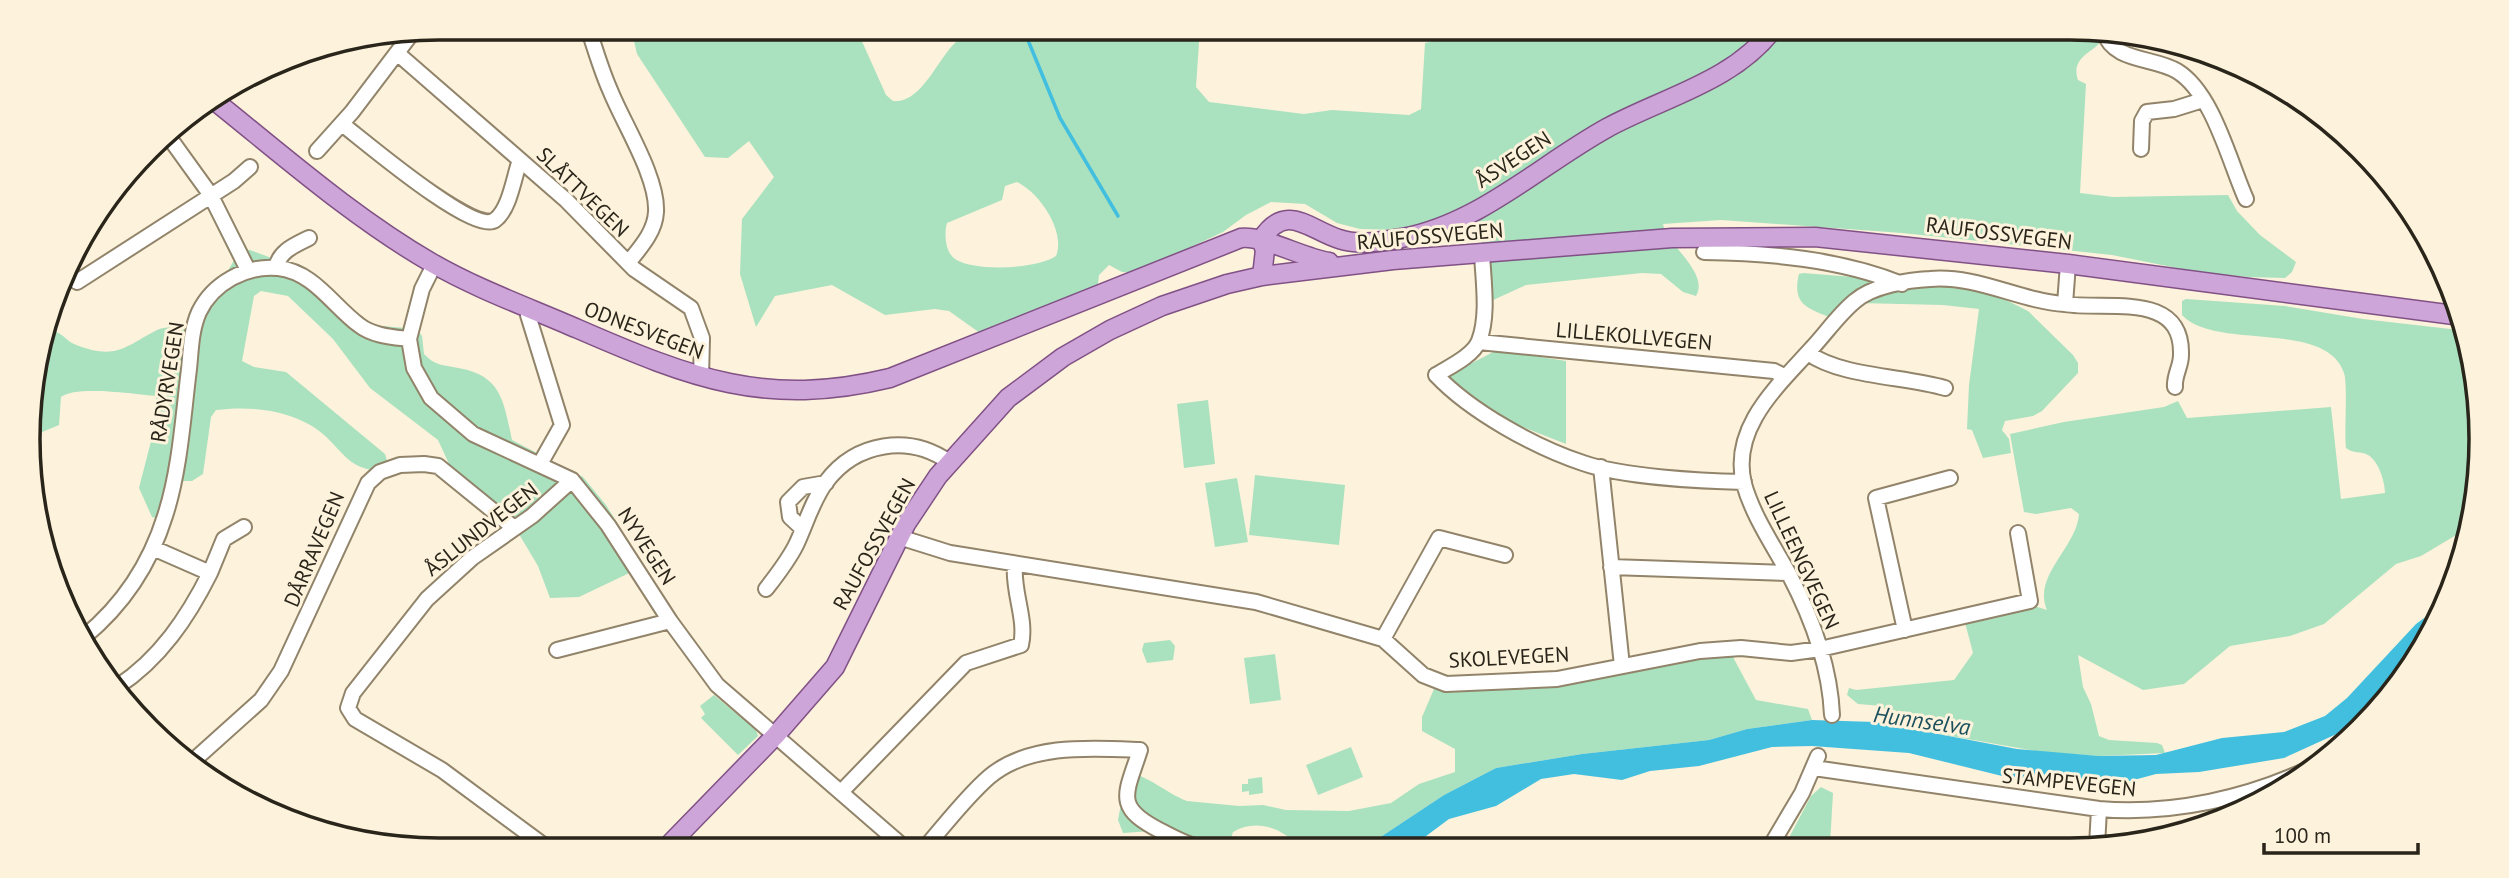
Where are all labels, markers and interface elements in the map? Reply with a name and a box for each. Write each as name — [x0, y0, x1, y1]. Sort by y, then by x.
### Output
street label: ÅSVEGEN — [1470, 125, 1556, 193]
street label: SLÅTTVEGEN — [531, 141, 635, 243]
street label: RAUFOSSVEGEN — [1924, 211, 2074, 255]
street label: RAUFOSSVEGEN — [1356, 216, 1504, 256]
street label: ODNESVEGEN — [580, 295, 708, 365]
street label: LILLEKOLLVEGEN — [1555, 316, 1713, 356]
street label: RÅDYRVEGEN — [144, 320, 190, 444]
street label: RAUFOSSVEGEN — [827, 473, 921, 615]
street label: ÅSLUNDVEGEN — [419, 476, 543, 582]
street label: LILLEENGVEGEN — [1758, 486, 1846, 634]
street label: DÅRRAVEGEN — [278, 487, 350, 611]
street label: NYVEGEN — [612, 502, 682, 590]
street label: SKOLEVEGEN — [1448, 640, 1570, 674]
water label: Hunnselva — [1872, 699, 1972, 741]
street label: STAMPEVEGEN — [2001, 762, 2137, 802]
scale bar — [2264, 812, 2418, 856]
text: 100 m — [2274, 822, 2331, 849]

